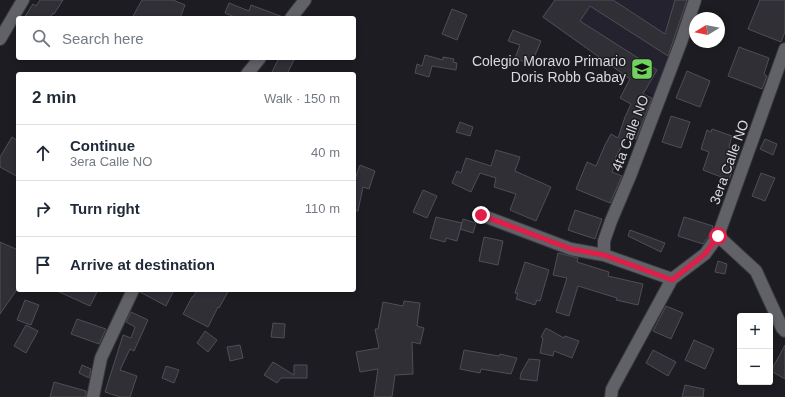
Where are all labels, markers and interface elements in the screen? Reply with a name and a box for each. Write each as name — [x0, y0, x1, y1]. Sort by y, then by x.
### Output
north arrow — [689, 12, 725, 48]
search box — [16, 16, 356, 60]
icon: search — [30, 27, 52, 49]
text: Search here — [62, 30, 144, 47]
place label: Colegio Moravo Primario Doris Robb Gabay — [472, 53, 626, 85]
school or university icon: Colegio Moravo Primario Doris Robb Gabay — [629, 56, 655, 82]
text: 2 min — [32, 88, 76, 107]
text: Walk · 150 m — [264, 91, 340, 106]
street label: 4ta Calle NO — [608, 93, 652, 173]
street label: 3era Calle NO — [706, 117, 752, 206]
text: Continue — [70, 137, 135, 154]
icon: ahead — [32, 142, 54, 164]
text: 40 m — [311, 145, 340, 160]
text: 3era Calle NO — [70, 154, 152, 169]
icon: right — [32, 198, 54, 220]
text: Turn right — [70, 200, 140, 217]
text: 110 m — [305, 201, 340, 216]
route end — [472, 206, 490, 224]
route start — [709, 227, 727, 245]
icon: arrive — [32, 254, 54, 276]
text: Arrive at destination — [70, 256, 215, 273]
map controls — [737, 313, 773, 385]
button: + — [737, 313, 773, 349]
button: − — [737, 349, 773, 385]

